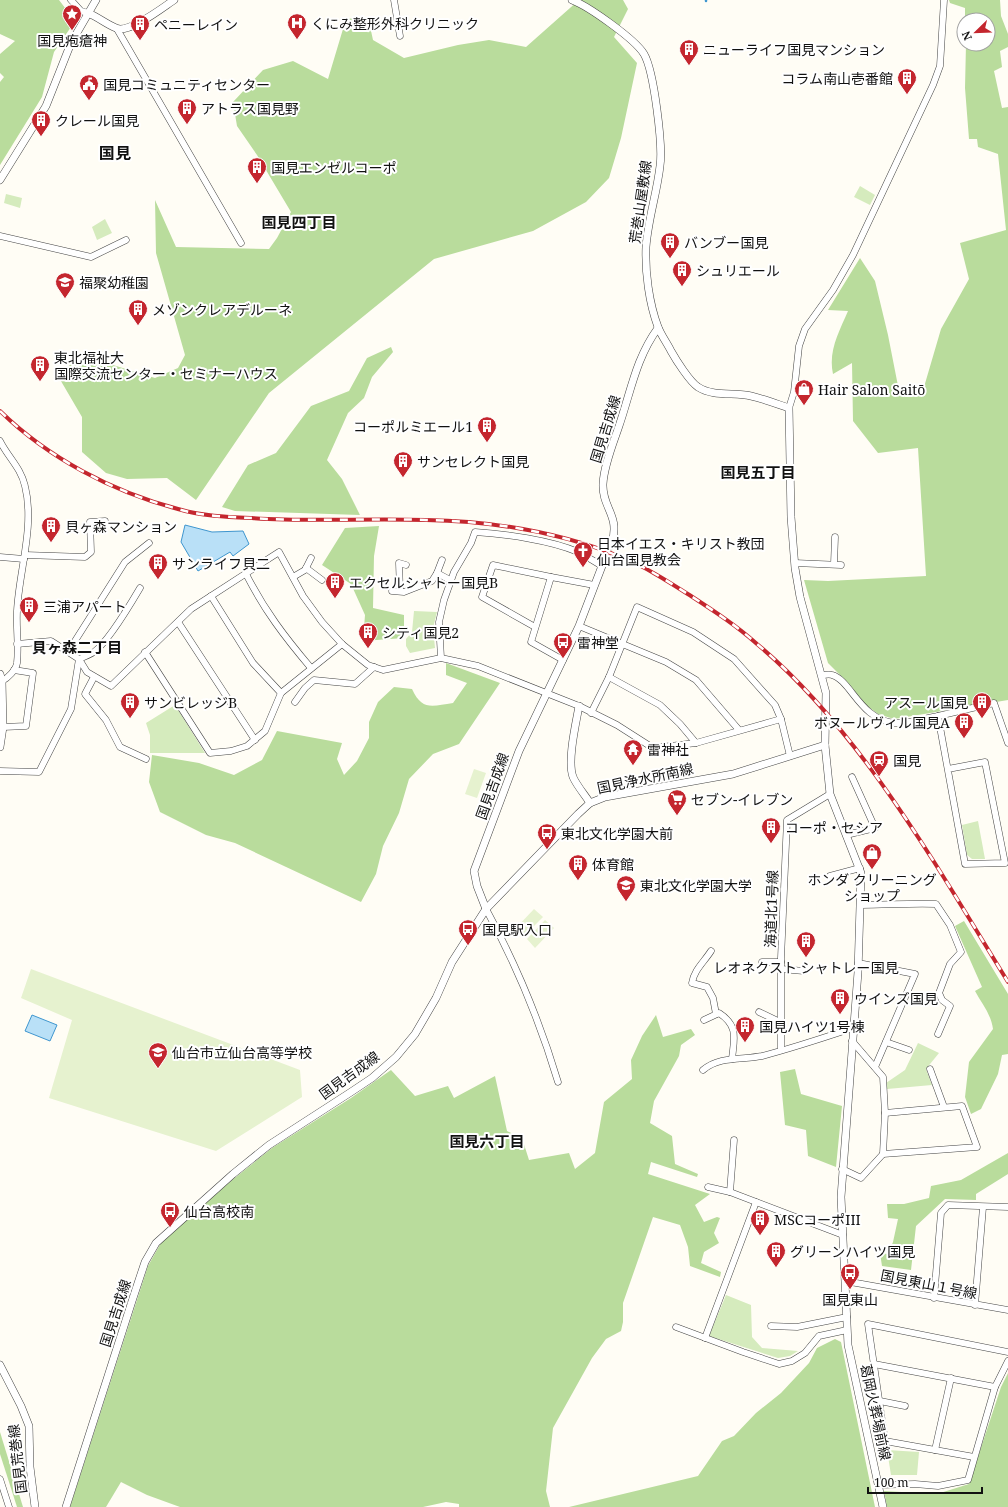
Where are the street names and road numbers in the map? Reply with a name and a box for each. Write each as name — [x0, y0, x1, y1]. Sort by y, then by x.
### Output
street label: 荒巻山屋敷線 — [625, 159, 655, 245]
street label: 国見吉成線 — [586, 393, 624, 465]
street label: 国見吉成線 — [471, 750, 513, 822]
street label: 国見浄水所南線 — [595, 759, 695, 797]
street label: 海道北1号線 — [760, 870, 782, 948]
street label: 国見吉成線 — [315, 1047, 383, 1103]
street label: 国見東山１号線 — [879, 1265, 979, 1303]
street label: 国見吉成線 — [95, 1277, 135, 1349]
street label: 葛岡火葬場前線 — [857, 1362, 895, 1462]
street label: 国見荒巻線 — [3, 1423, 31, 1495]

